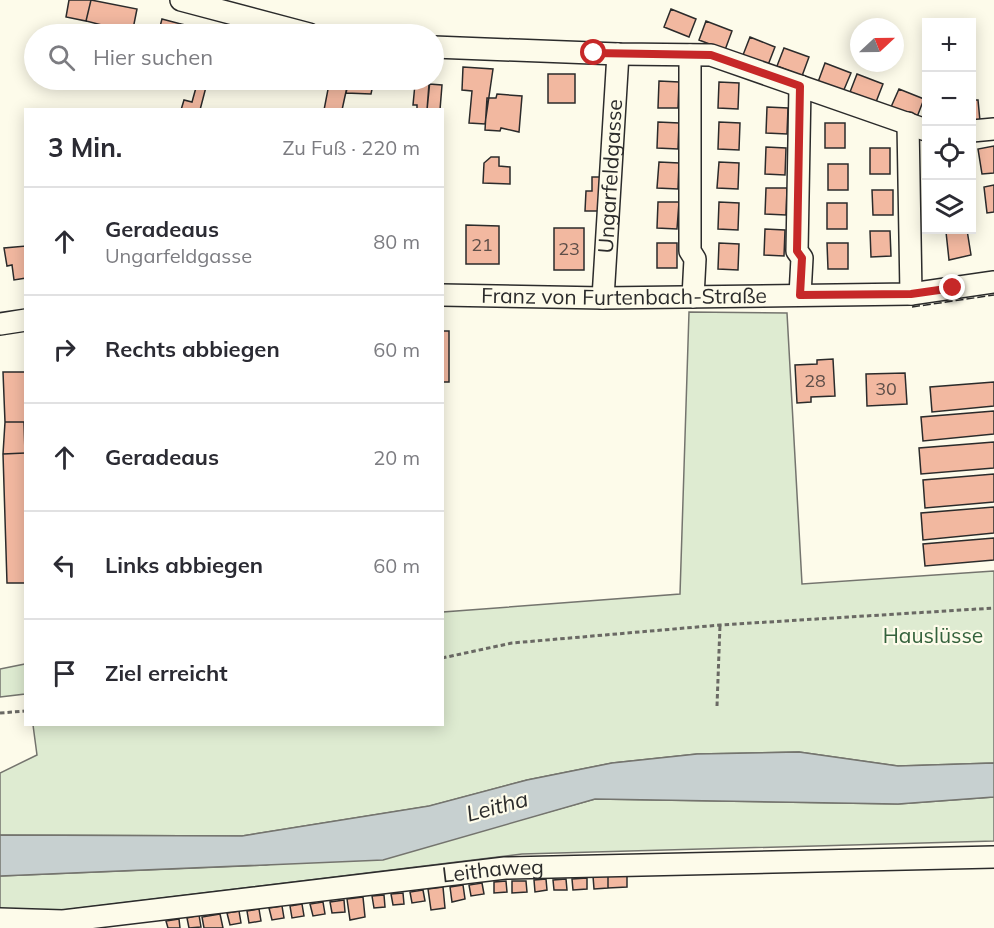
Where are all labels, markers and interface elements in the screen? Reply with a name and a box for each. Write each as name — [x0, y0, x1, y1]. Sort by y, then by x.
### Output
north arrow — [850, 18, 904, 72]
map controls — [922, 18, 976, 234]
button: + — [922, 18, 976, 72]
search box — [24, 24, 444, 90]
route start — [580, 39, 606, 65]
icon: search — [45, 41, 78, 74]
text: Hier suchen — [93, 43, 213, 71]
button: − — [922, 72, 976, 126]
street label: Ungarfeldgasse — [592, 98, 627, 254]
button: locate — [922, 126, 976, 180]
text: 3 Min. — [48, 131, 122, 164]
text: Zu Fuß · 220 m — [282, 135, 420, 160]
button: layers — [922, 180, 976, 234]
text: Geradeaus — [105, 215, 219, 243]
icon: ahead — [48, 225, 81, 258]
text: 80 m — [373, 229, 420, 254]
house number: 21 — [471, 233, 493, 256]
house number: 23 — [558, 237, 580, 260]
text: Ungarfeldgasse — [105, 243, 252, 268]
route end — [939, 274, 965, 300]
street label: Franz von Furtenbach-Straße — [481, 282, 767, 310]
icon: right — [48, 333, 81, 366]
text: Rechts abbiegen — [105, 335, 280, 363]
text: 60 m — [373, 337, 420, 362]
house number: 28 — [804, 369, 826, 392]
house number: 30 — [875, 377, 897, 400]
icon: ahead — [48, 441, 81, 474]
text: Geradeaus — [105, 443, 219, 471]
text: 20 m — [373, 445, 420, 470]
icon: left — [48, 549, 81, 582]
text: Links abbiegen — [105, 551, 263, 579]
text: 60 m — [373, 553, 420, 578]
park label: Hauslüsse — [883, 622, 983, 648]
icon: arrive — [48, 657, 81, 690]
text: Ziel erreicht — [105, 659, 228, 687]
water label: Leitha — [463, 784, 531, 828]
street label: Leithaweg — [440, 853, 544, 887]

